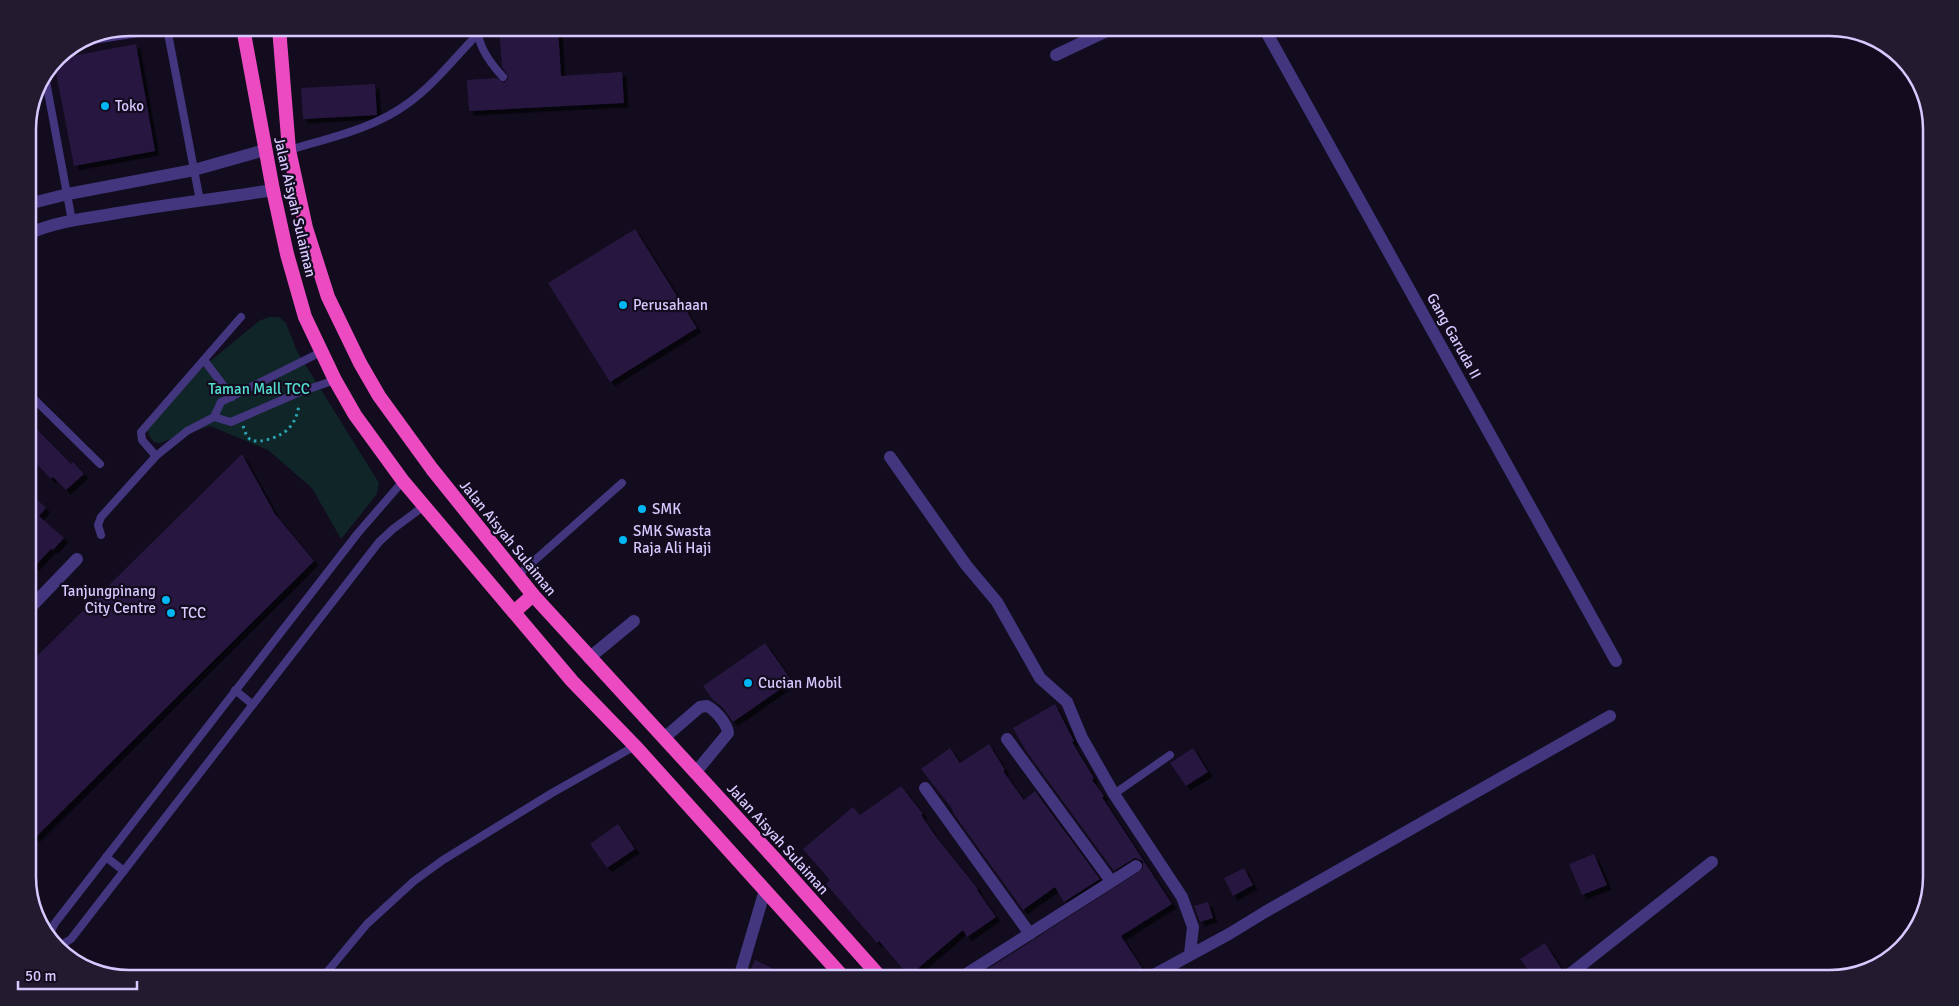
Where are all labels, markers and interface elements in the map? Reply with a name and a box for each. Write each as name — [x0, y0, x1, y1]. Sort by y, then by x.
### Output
place label: Toko — [115, 97, 144, 115]
marker: Toko — [99, 100, 111, 112]
street label: Jalan Aisyah Sulaiman — [270, 135, 320, 279]
street label: Gang Garuda II — [1423, 290, 1485, 382]
place label: Perusahaan — [633, 296, 708, 314]
marker: Perusahaan — [617, 299, 629, 311]
park label: Taman Mall TCC — [208, 380, 310, 398]
street label: Jalan Aisyah Sulaiman — [456, 477, 560, 599]
place label: SMK — [652, 500, 681, 518]
marker: SMK — [636, 503, 648, 515]
place label: SMK Swasta Raja Ali Haji — [633, 522, 711, 557]
marker: SMK Swasta Raja Ali Haji — [617, 534, 629, 546]
place label: Tanjungpinang City Centre — [62, 582, 156, 617]
marker: Tanjungpinang City Centre — [160, 594, 172, 606]
place label: TCC — [181, 604, 206, 622]
marker: TCC — [165, 607, 177, 619]
place label: Cucian Mobil — [758, 674, 842, 692]
marker: Cucian Mobil — [742, 677, 754, 689]
street label: Jalan Aisyah Sulaiman — [723, 780, 833, 898]
scale bar — [18, 958, 136, 990]
text: 50 m — [25, 967, 56, 985]

